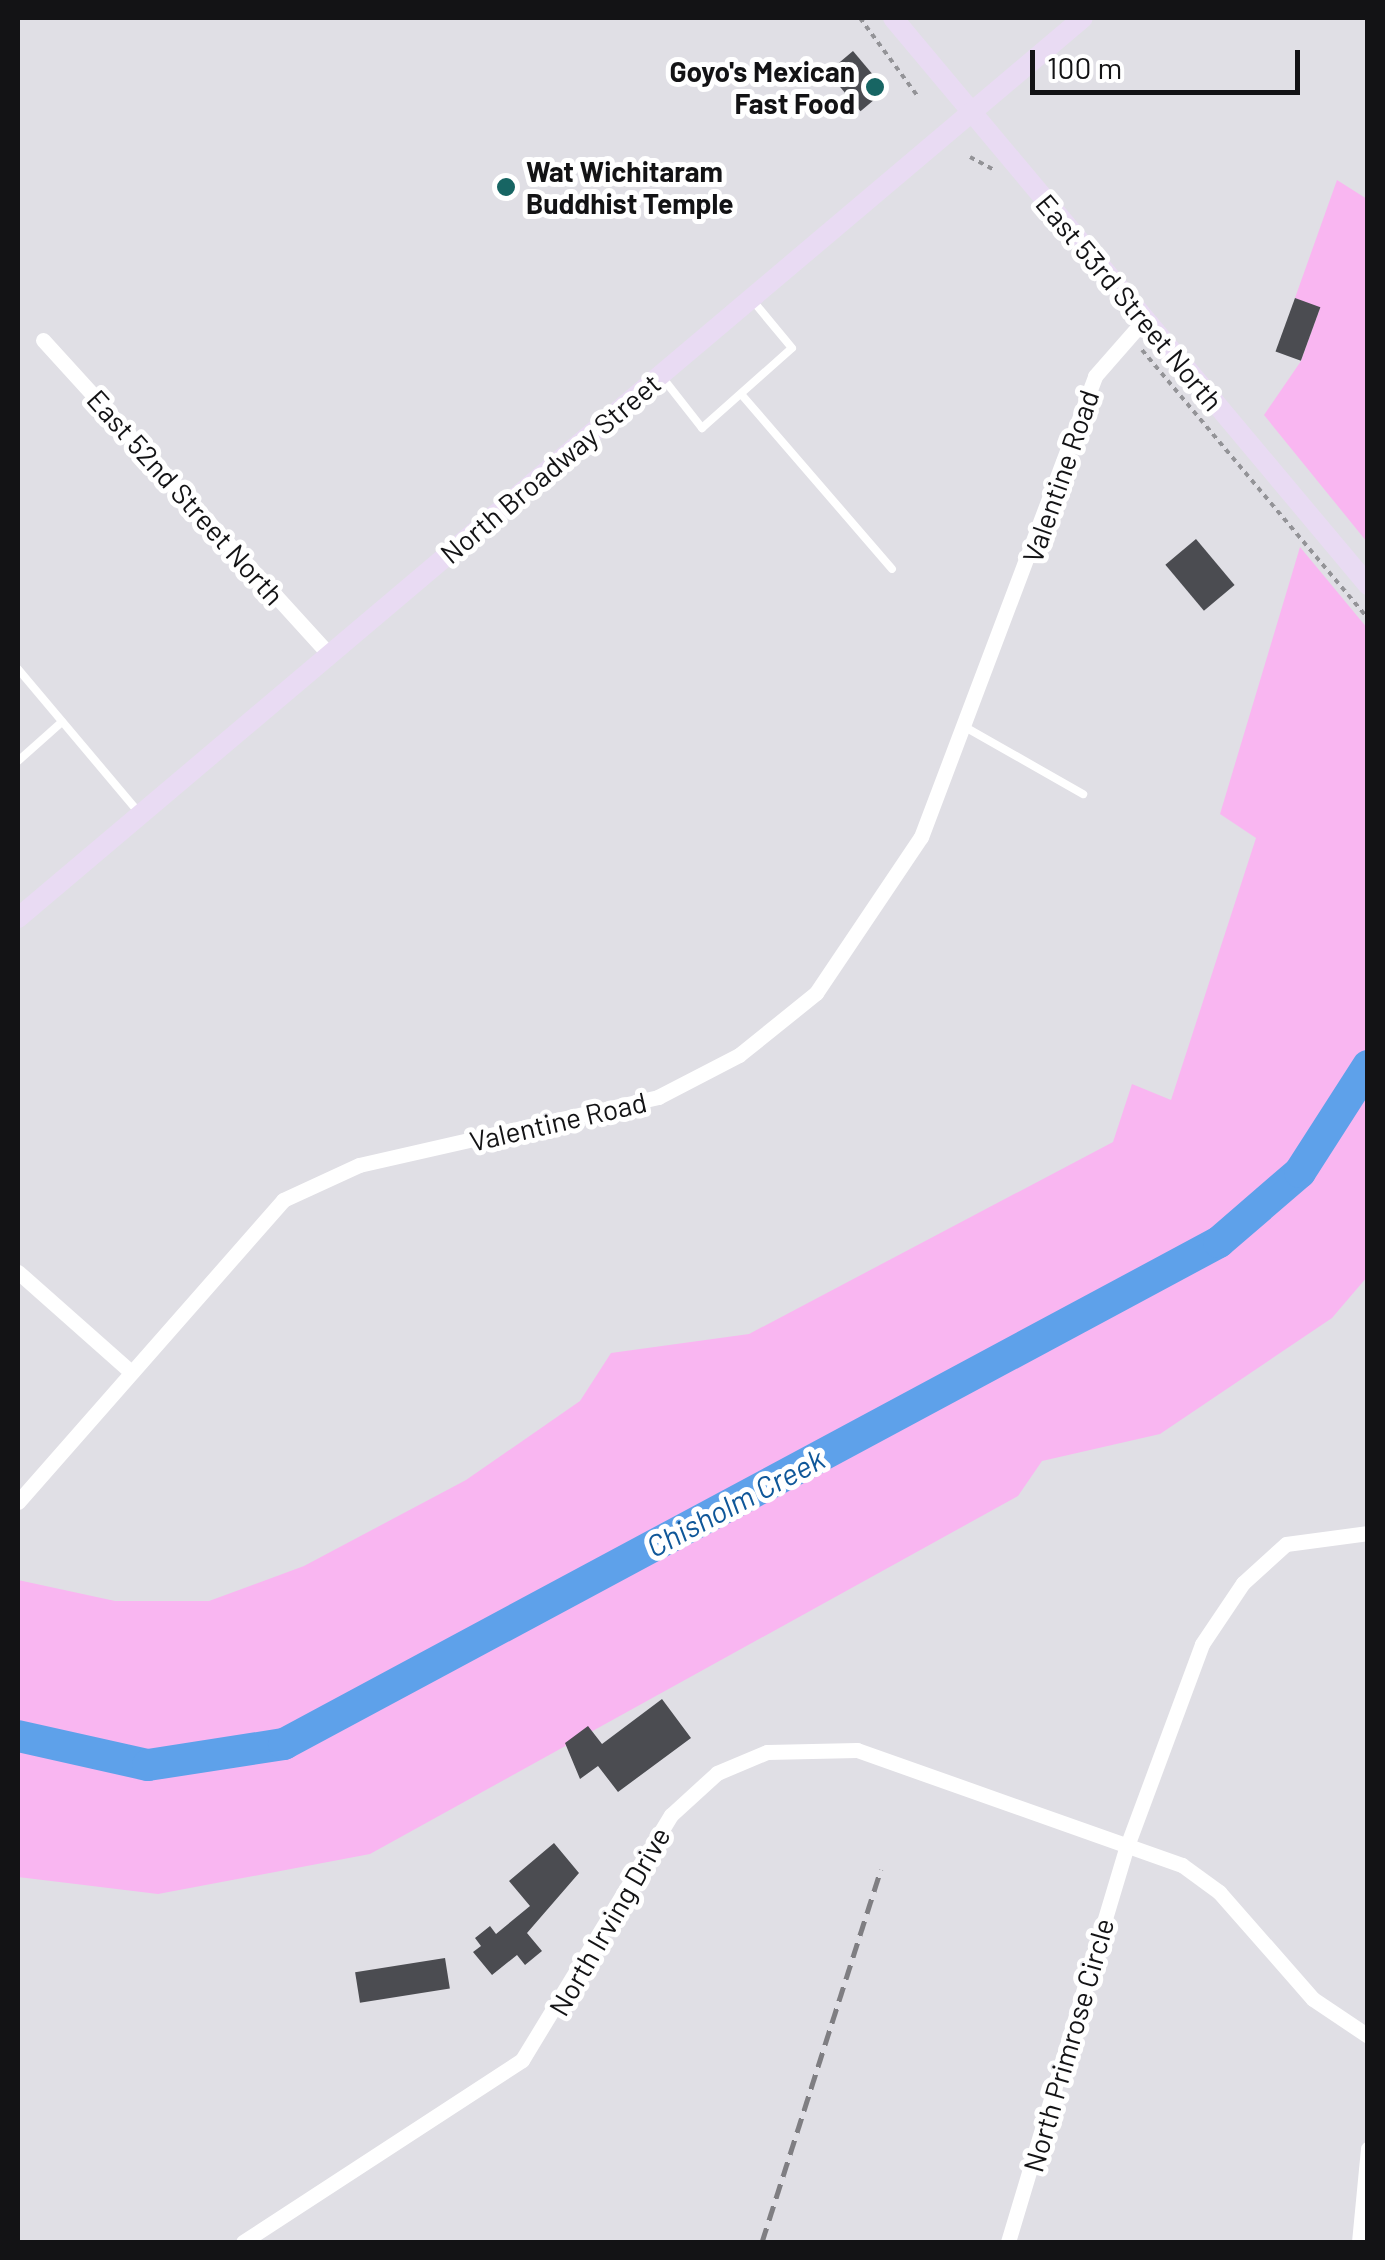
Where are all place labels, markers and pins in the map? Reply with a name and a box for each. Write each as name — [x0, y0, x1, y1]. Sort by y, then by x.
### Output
place label: Goyo's Mexican Fast Food — [669, 54, 855, 120]
marker: Goyo's Mexican Fast Food — [864, 76, 886, 98]
place label: Wat Wichitaram Buddhist Temple — [526, 154, 734, 220]
marker: Wat Wichitaram Buddhist Temple — [495, 176, 517, 198]

